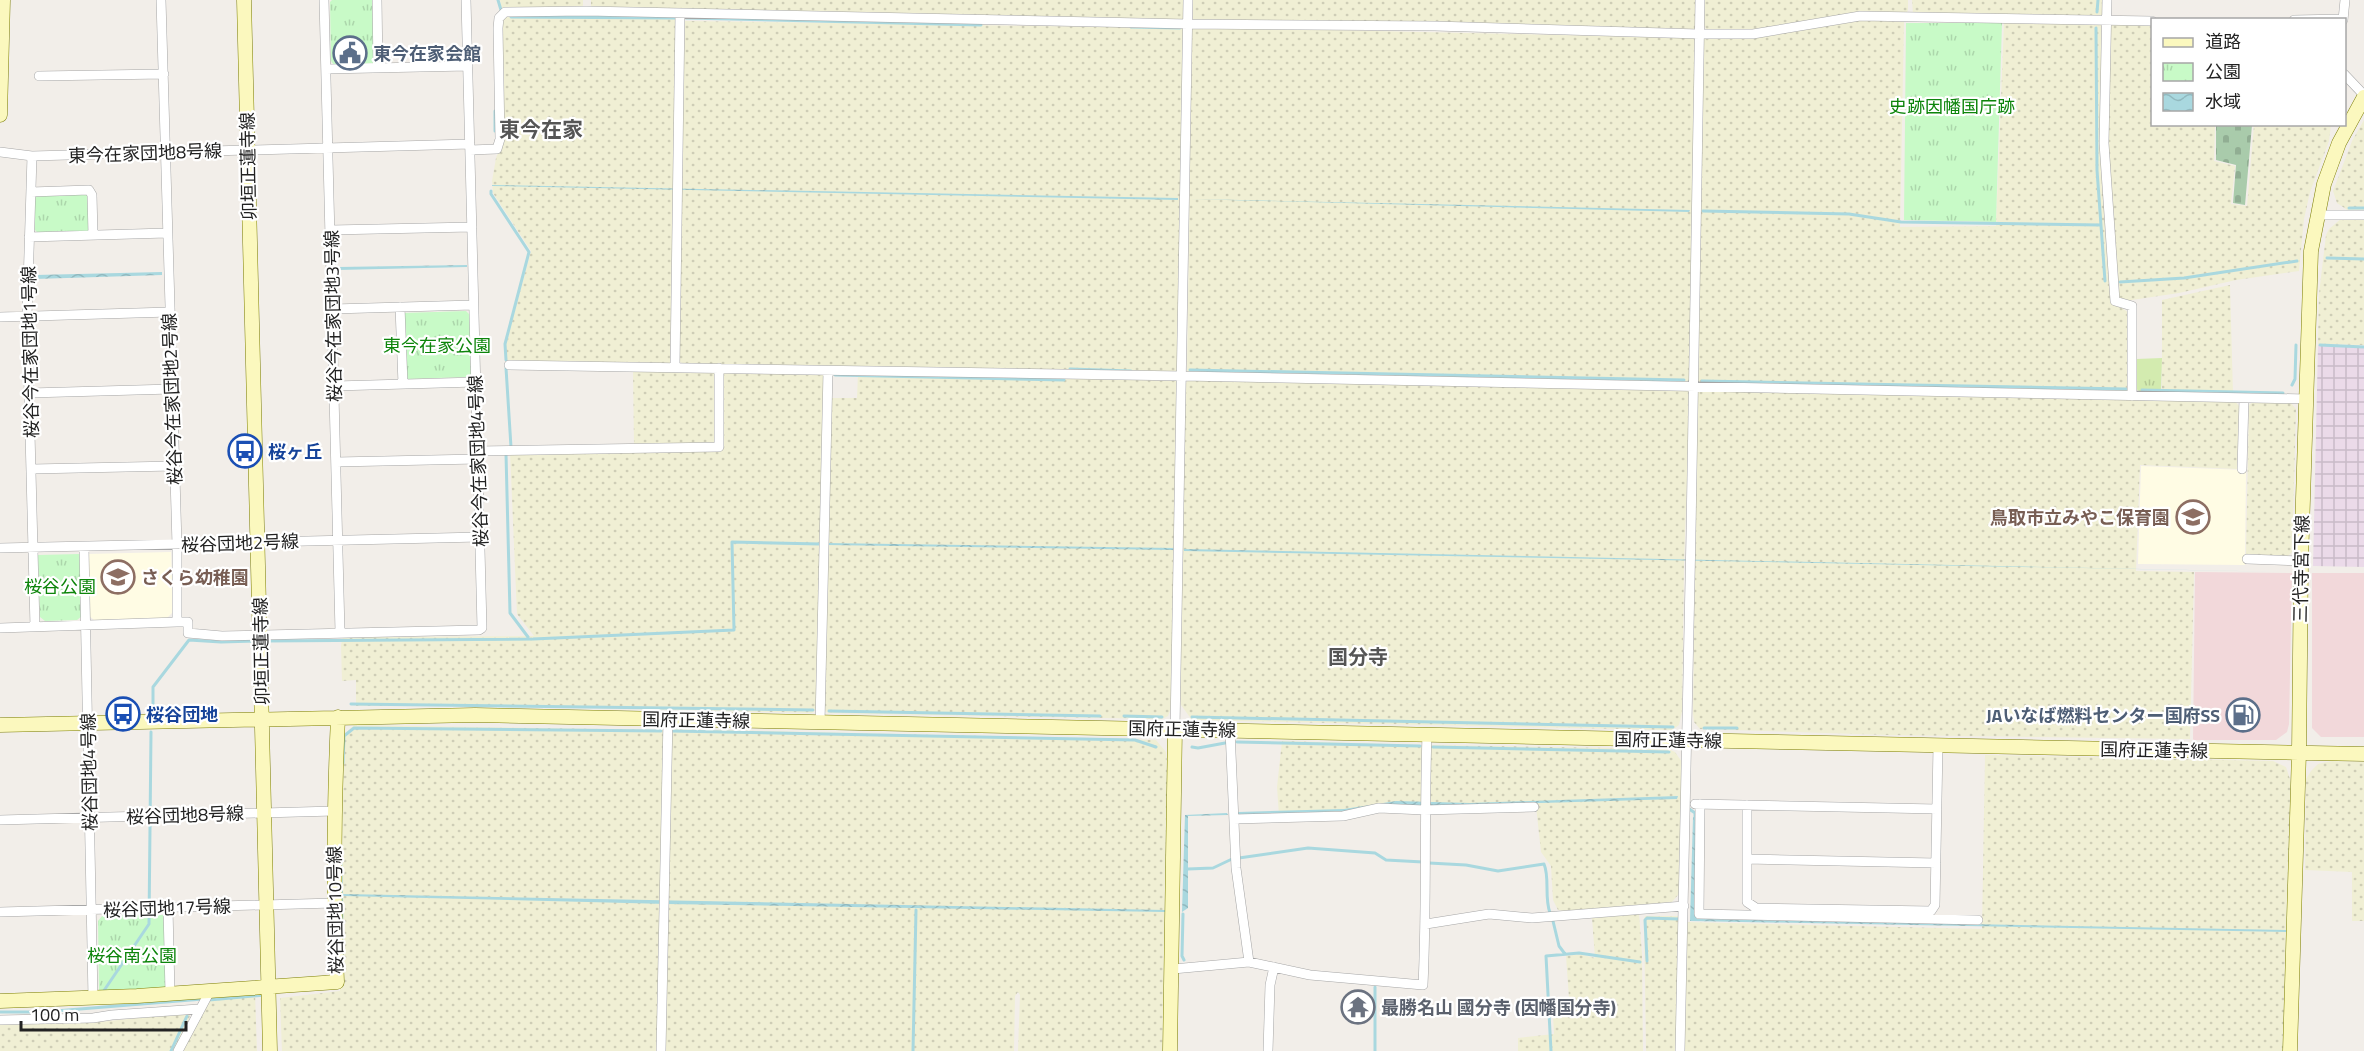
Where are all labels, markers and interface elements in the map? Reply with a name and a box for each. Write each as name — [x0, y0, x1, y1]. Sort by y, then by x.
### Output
legend — [2151, 18, 2346, 126]
text: 道路 — [2205, 28, 2241, 55]
public building icon: 東今在家会館 — [332, 35, 368, 71]
place label: 東今在家会館 — [373, 40, 481, 67]
text: 公園 — [2205, 58, 2241, 85]
text: 水域 — [2205, 88, 2241, 115]
park label: 史跡因幡国庁跡 — [1889, 93, 2015, 120]
street label: 卯垣正蓮寺線 — [234, 112, 262, 220]
district label: 東今在家 — [499, 113, 583, 145]
street label: 東今在家団地8号線 — [68, 137, 222, 169]
street label: 桜谷今在家団地3号線 — [318, 230, 348, 402]
street label: 桜谷今在家団地1号線 — [15, 266, 45, 438]
street label: 桜谷今在家団地2号線 — [156, 313, 188, 485]
park label: 東今在家公園 — [383, 332, 491, 359]
street label: 桜谷今在家団地4号線 — [462, 375, 494, 547]
bus stop icon: 桜ヶ丘 — [227, 433, 263, 469]
place label: 桜ヶ丘 — [268, 438, 322, 465]
school or university icon: 鳥取市立みやこ保育園 — [2175, 499, 2211, 535]
place label: 鳥取市立みやこ保育園 — [1990, 504, 2170, 531]
street label: 三代寺宮下線 — [2287, 515, 2315, 623]
street label: 桜谷団地2号線 — [181, 527, 299, 559]
school or university icon: さくら幼稚園 — [100, 559, 136, 595]
place label: さくら幼稚園 — [141, 564, 249, 591]
park label: 桜谷公園 — [24, 573, 96, 600]
street label: 卯垣正蓮寺線 — [247, 597, 275, 705]
district label: 国分寺 — [1328, 641, 1388, 672]
bus stop icon: 桜谷団地 — [105, 696, 141, 732]
fuel station icon: JAいなば燃料センター国府SS — [2225, 697, 2261, 733]
place label: 桜谷団地 — [146, 701, 218, 728]
place label: JAいなば燃料センター国府SS — [1986, 702, 2220, 729]
street label: 国府正蓮寺線 — [642, 706, 750, 734]
street label: 桜谷団地4号線 — [74, 713, 104, 831]
street label: 国府正蓮寺線 — [1128, 715, 1236, 743]
street label: 国府正蓮寺線 — [1614, 726, 1722, 754]
street label: 国府正蓮寺線 — [2100, 736, 2208, 764]
street label: 桜谷団地8号線 — [126, 799, 244, 831]
street label: 桜谷団地10号線 — [320, 846, 350, 974]
street label: 桜谷団地17号線 — [102, 892, 232, 924]
park label: 桜谷南公園 — [87, 942, 177, 969]
temple icon: 最勝名山 國分寺 (因幡国分寺) — [1340, 989, 1376, 1025]
scale bar — [21, 994, 186, 1032]
place label: 最勝名山 國分寺 (因幡国分寺) — [1381, 994, 1616, 1021]
text: 100 m — [30, 1001, 79, 1028]

